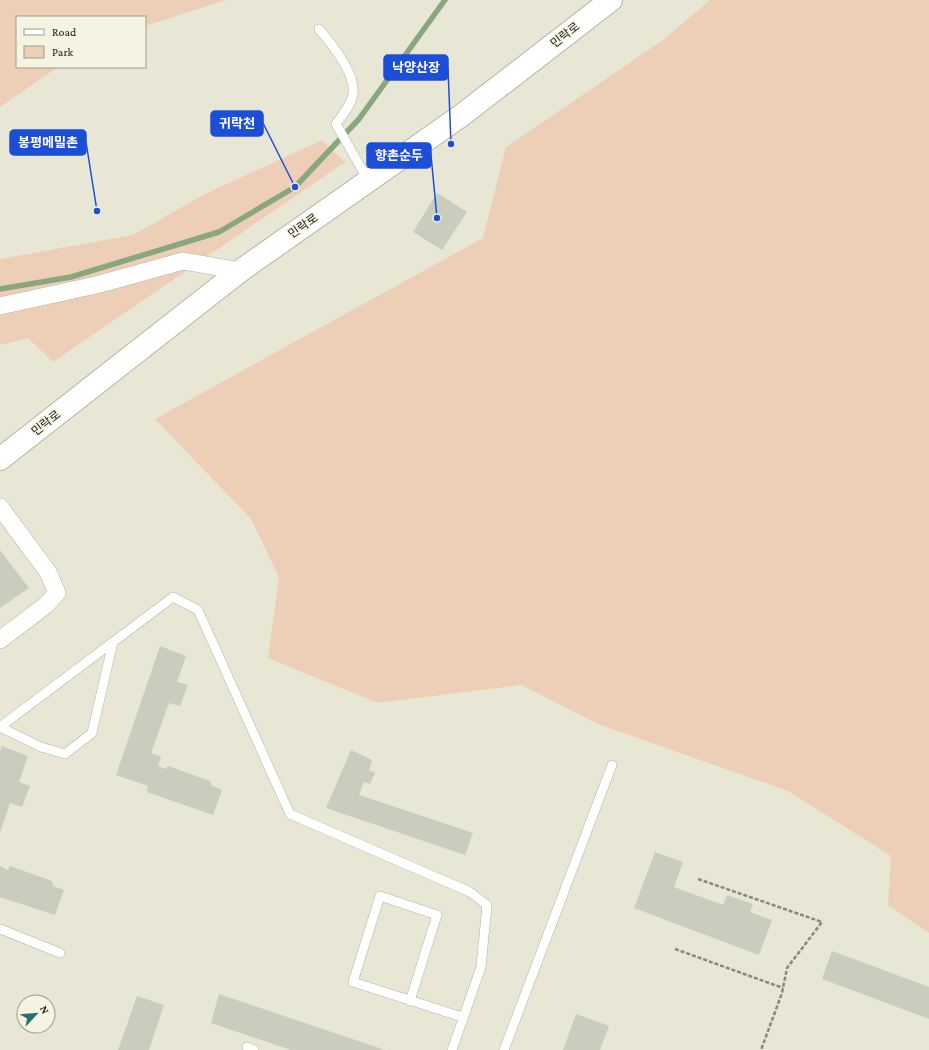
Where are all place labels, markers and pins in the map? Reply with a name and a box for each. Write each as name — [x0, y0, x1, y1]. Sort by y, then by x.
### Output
callout: 낙양산장 — [384, 55, 448, 80]
callout: 귀락천 — [211, 111, 263, 136]
callout: 봉평메밀촌 — [10, 130, 86, 155]
callout: 향촌순두 — [367, 143, 431, 168]

